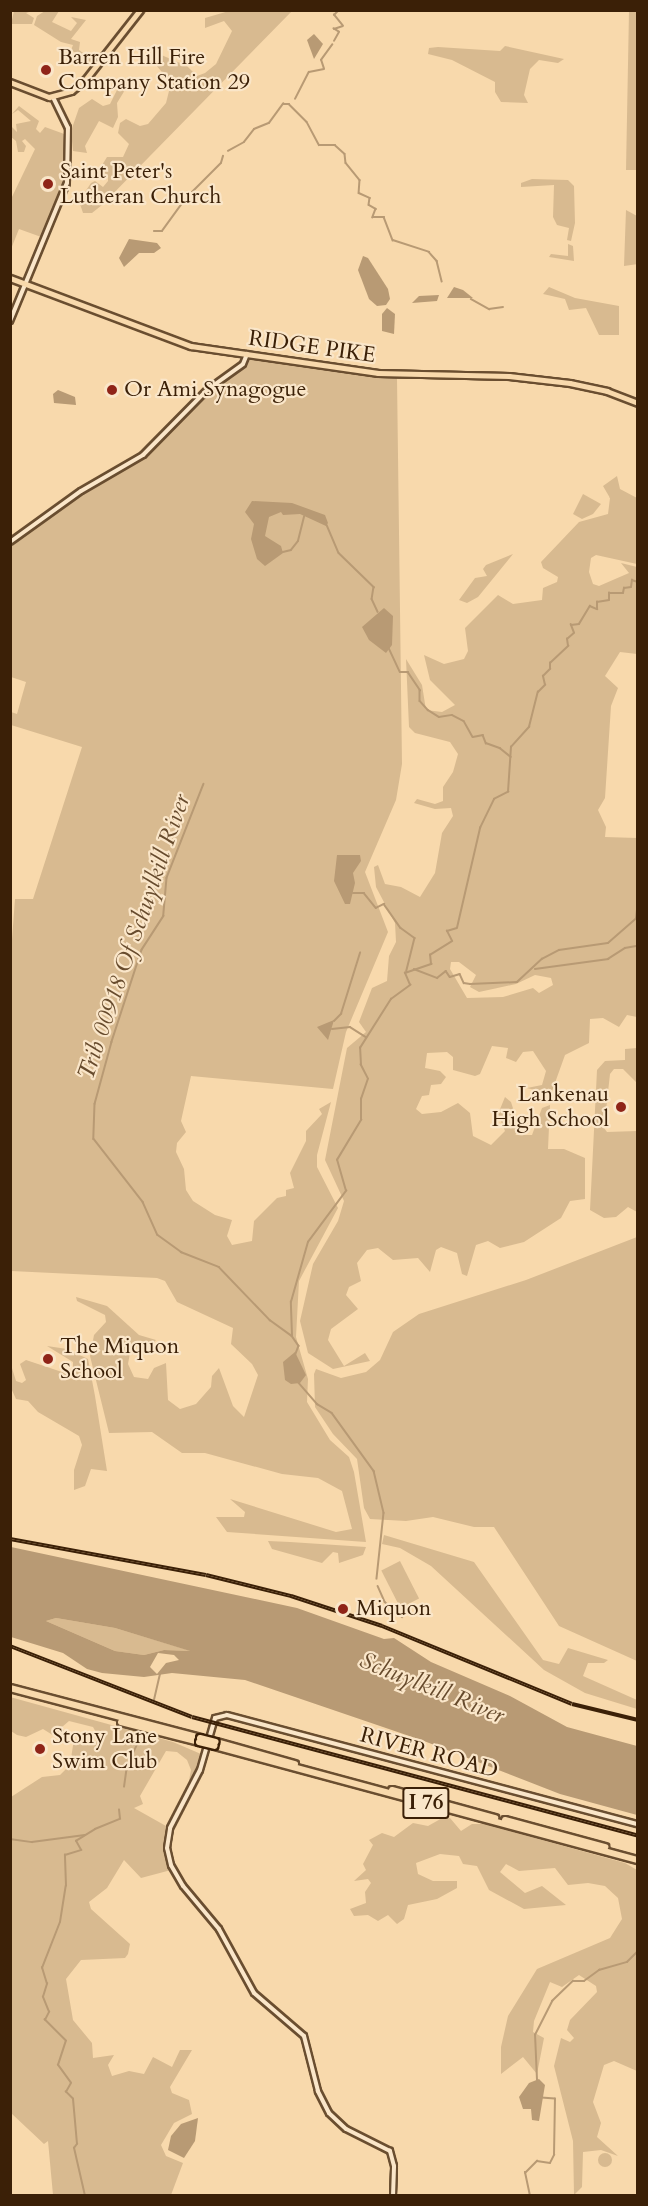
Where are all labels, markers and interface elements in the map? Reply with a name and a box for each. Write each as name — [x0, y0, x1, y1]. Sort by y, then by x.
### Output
place label: Barren Hill Fire Company Station 29 — [58, 44, 250, 96]
marker: Barren Hill Fire Company Station 29 — [39, 63, 53, 77]
place label: Saint Peter's Lutheran Church — [60, 158, 221, 210]
marker: Saint Peter's Lutheran Church — [41, 177, 55, 191]
street label: RIDGE PIKE — [247, 325, 377, 369]
place label: Or Ami Synagogue — [124, 377, 307, 403]
marker: Or Ami Synagogue — [105, 383, 119, 397]
water label: Trib 00918 Of Schuylkill River — [72, 790, 196, 1084]
place label: Lankenau High School — [492, 1081, 609, 1132]
marker: Lankenau High School — [614, 1100, 628, 1114]
place label: The Miquon School — [60, 1333, 179, 1384]
marker: The Miquon School — [41, 1352, 55, 1366]
place label: Miquon — [356, 1596, 431, 1622]
marker: Miquon — [334, 1600, 352, 1618]
water label: Schuylkill River — [356, 1646, 508, 1730]
street label: RIVER ROAD — [357, 1722, 501, 1784]
place label: Stony Lane Swim Club — [52, 1723, 158, 1774]
marker: Stony Lane Swim Club — [33, 1742, 47, 1756]
road number: I 76 — [402, 1785, 450, 1821]

